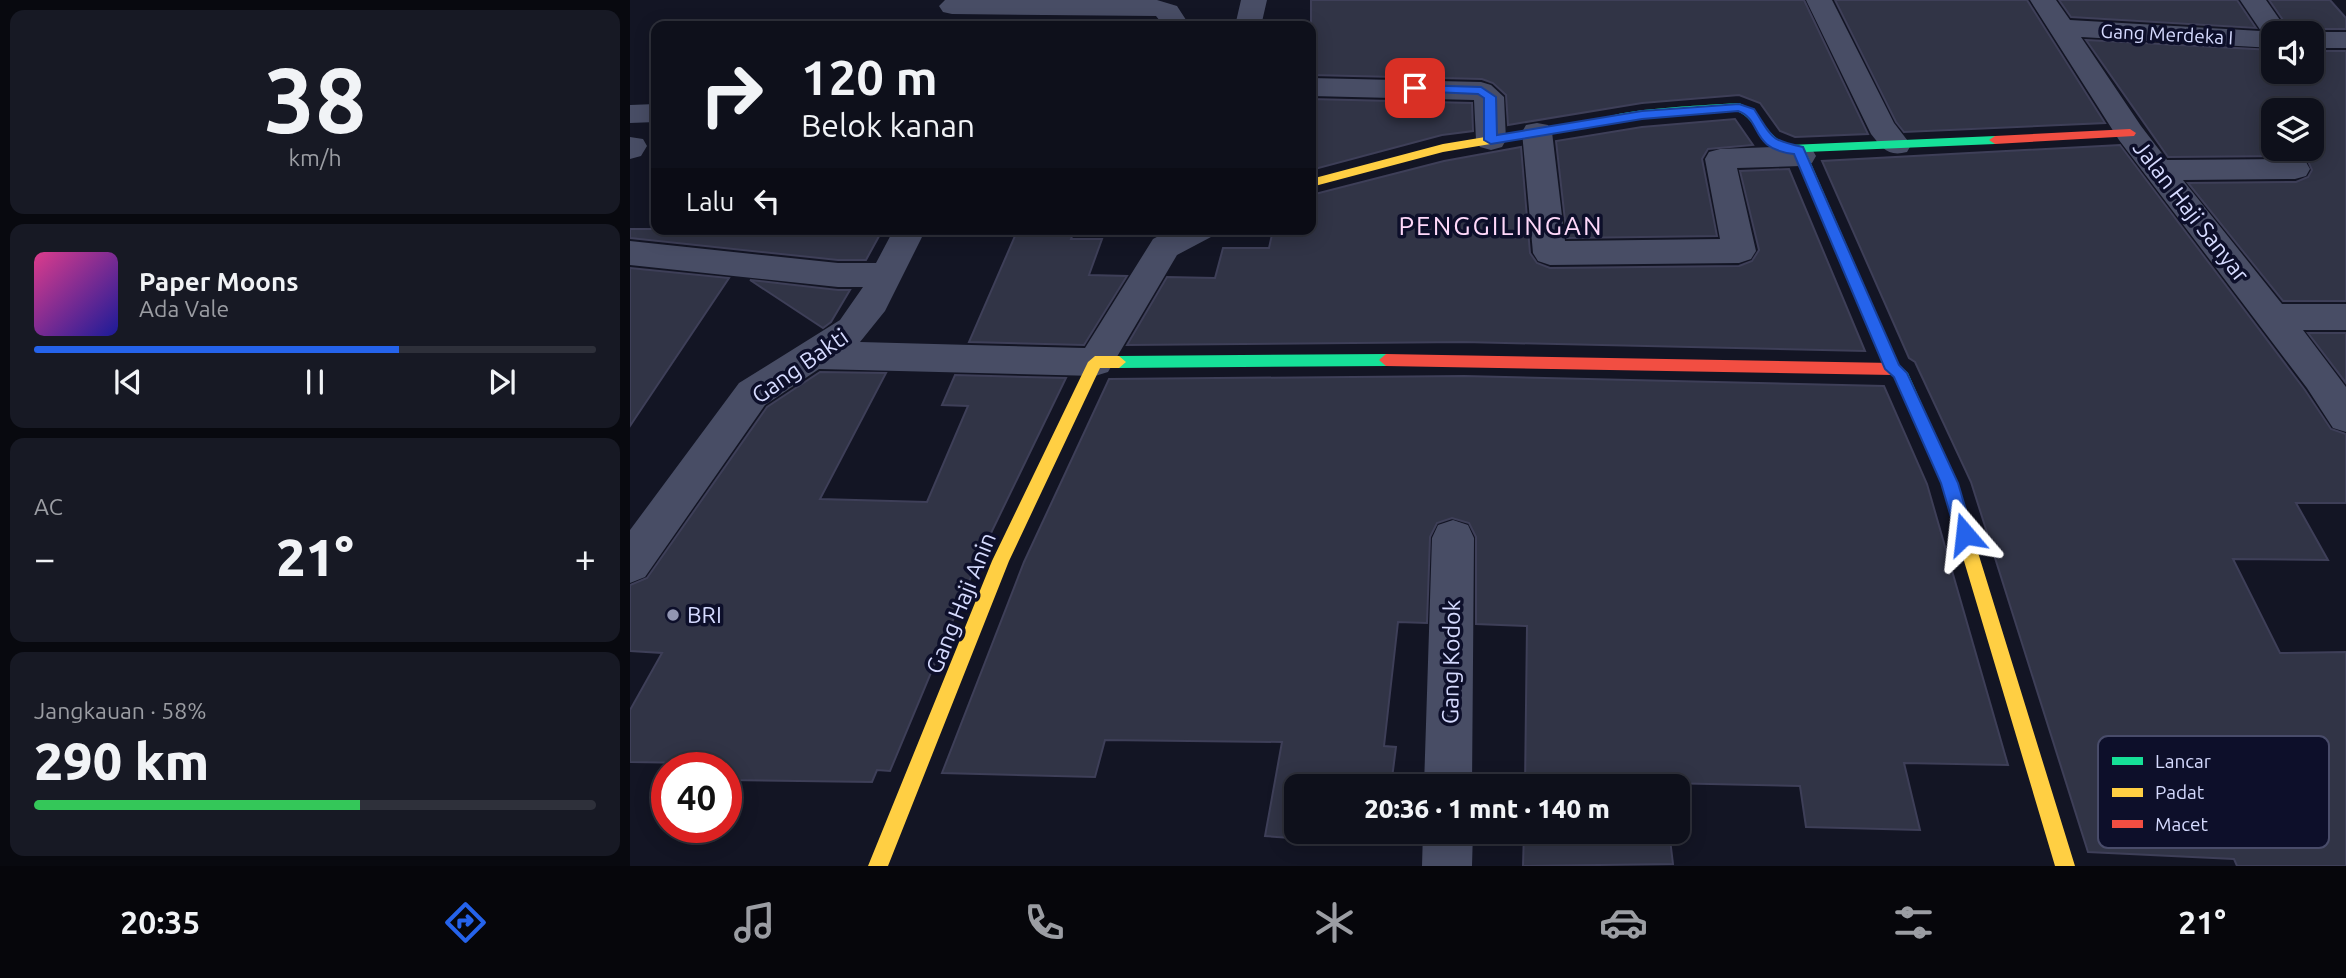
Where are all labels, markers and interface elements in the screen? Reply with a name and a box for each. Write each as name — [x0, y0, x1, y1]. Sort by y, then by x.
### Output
street label: Gang Merdeka I — [2100, 20, 2234, 48]
map controls — [2261, 21, 2324, 161]
button: sound — [2261, 21, 2324, 84]
text: 38 — [264, 48, 366, 150]
icon: right — [686, 49, 777, 140]
text: 120 m — [801, 49, 938, 104]
pin — [1385, 58, 1445, 118]
icon: arrive — [1396, 69, 1434, 107]
button: layers — [2261, 98, 2324, 161]
text: Belok kanan — [801, 107, 975, 143]
street label: Jalan Haji Sanyar — [2129, 135, 2254, 286]
text: km/h — [288, 145, 342, 170]
icon: left — [748, 182, 786, 220]
text: Lalu — [686, 187, 734, 216]
district label: PENGGILINGAN — [1399, 211, 1604, 240]
text: Paper Moons — [139, 267, 298, 296]
text: Ada Vale — [139, 296, 229, 321]
street label: Gang Bakti — [747, 323, 852, 408]
icon: previous — [109, 363, 147, 401]
icon: pause — [296, 363, 334, 401]
icon: next — [483, 363, 521, 401]
text: AC — [34, 494, 63, 519]
position arrow — [1928, 497, 2002, 571]
text: 21° — [276, 528, 354, 586]
street label: Gang Haji Anin — [921, 529, 1000, 677]
text: − — [34, 537, 55, 579]
text: + — [575, 537, 596, 579]
street label: Gang Kodok — [1437, 599, 1464, 724]
place label: BRI — [687, 602, 722, 627]
marker: BRI — [665, 607, 681, 623]
text: Jangkauan · 58% — [34, 698, 206, 723]
text: 290 km — [34, 732, 209, 790]
legend — [2098, 736, 2329, 848]
text: Lancar — [2155, 750, 2211, 772]
speed limit sign: 40 — [651, 752, 742, 843]
text: Padat — [2155, 781, 2205, 803]
text: 20:36 · 1 mnt · 140 m — [1364, 794, 1610, 823]
text: Macet — [2155, 813, 2209, 835]
icon: directions — [441, 898, 490, 947]
icon: music — [730, 898, 779, 947]
icon: phone — [1020, 898, 1069, 947]
icon: climate — [1310, 898, 1359, 947]
icon: car — [1599, 898, 1648, 947]
icon: filters — [1889, 898, 1938, 947]
text: 20:35 — [120, 904, 200, 940]
text: 21° — [2178, 904, 2226, 940]

